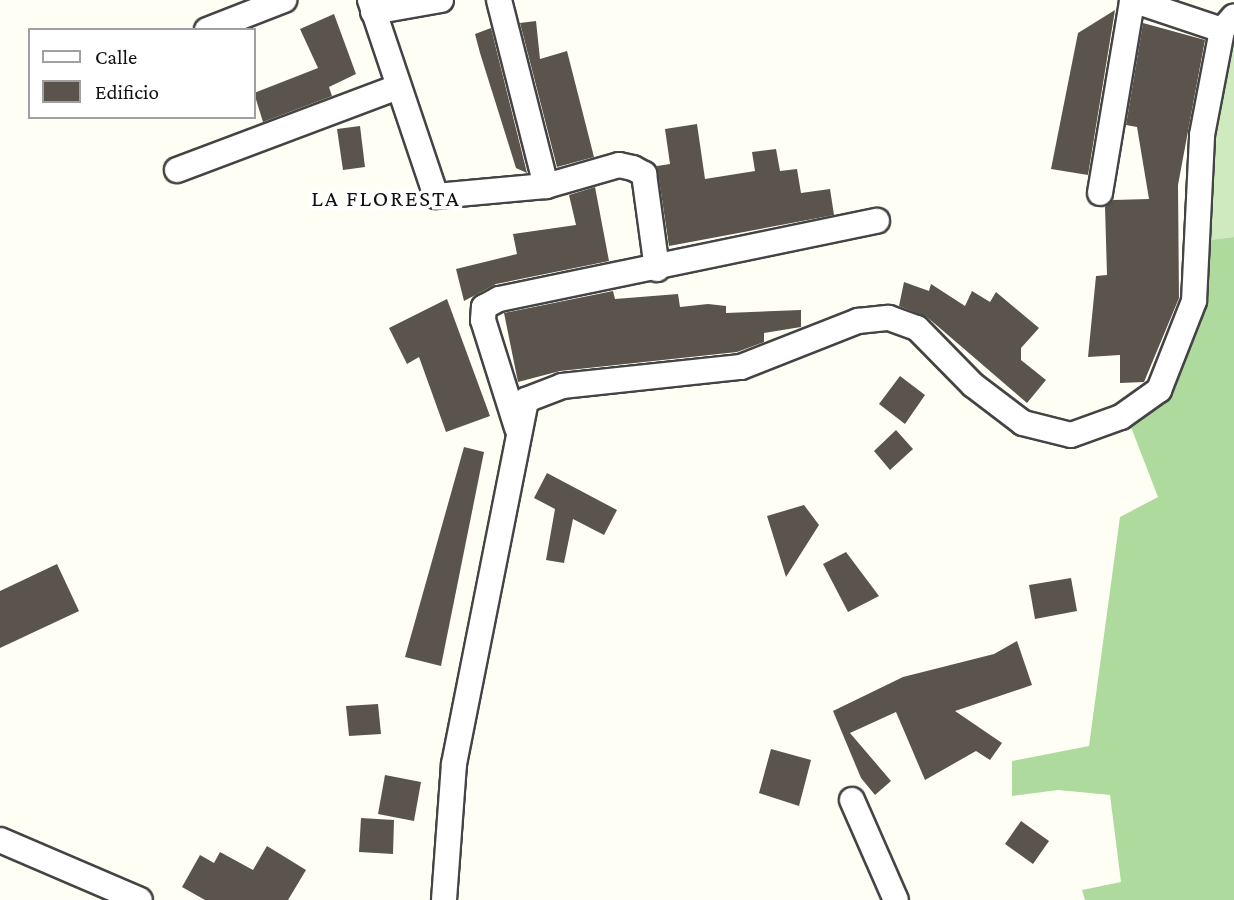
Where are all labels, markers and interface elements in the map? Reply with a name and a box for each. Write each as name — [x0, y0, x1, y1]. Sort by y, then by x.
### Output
legend — [28, 28, 256, 119]
text: Calle — [95, 45, 137, 69]
text: Edificio — [95, 80, 159, 104]
district label: LA FLORESTA — [313, 184, 459, 212]

